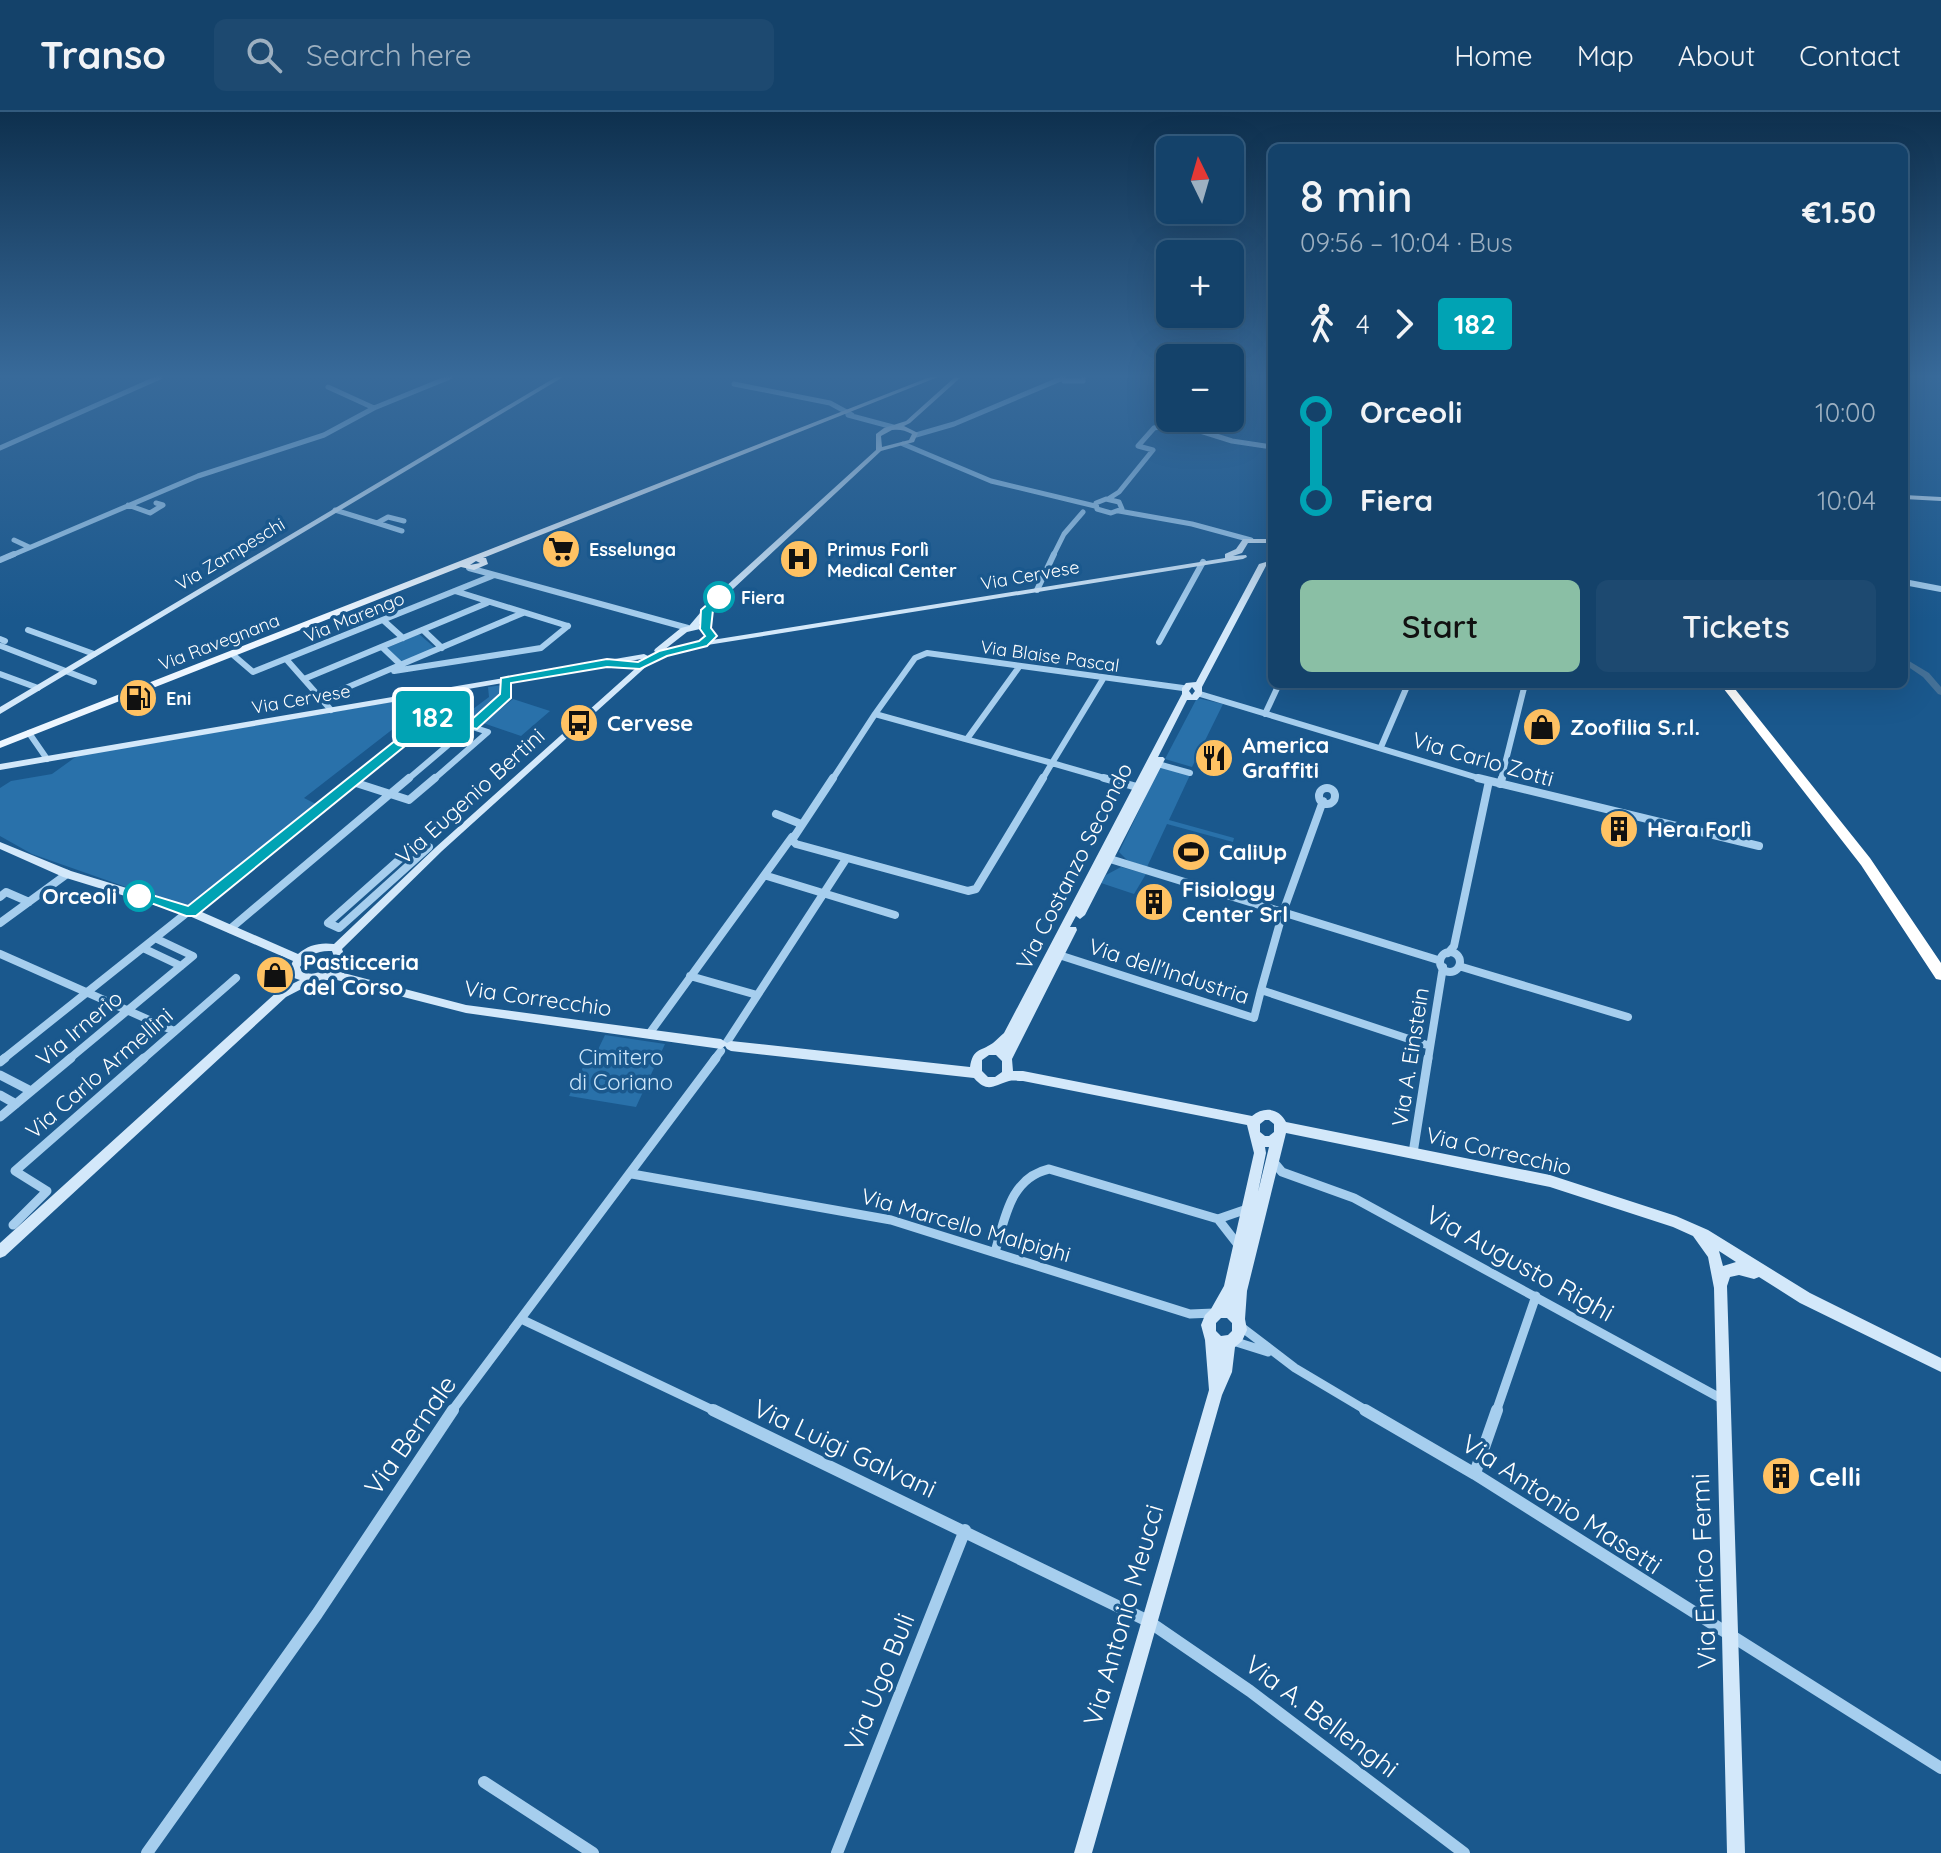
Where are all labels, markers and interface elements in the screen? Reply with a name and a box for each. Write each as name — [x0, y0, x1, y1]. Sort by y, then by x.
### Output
search box — [214, 19, 774, 91]
text: Transo — [40, 31, 166, 79]
icon: search — [242, 33, 286, 77]
text: Search here — [306, 36, 472, 74]
text: Home — [1454, 38, 1533, 73]
text: Map — [1577, 38, 1634, 73]
text: About — [1678, 38, 1755, 73]
text: Contact — [1799, 38, 1901, 73]
north arrow — [1156, 136, 1244, 224]
map controls — [1156, 136, 1244, 432]
text: 8 min — [1300, 168, 1413, 223]
text: €1.50 — [1802, 193, 1876, 231]
text: 09:56 – 10:04 · Bus — [1300, 226, 1513, 259]
button: + — [1156, 240, 1244, 328]
icon: walk — [1300, 302, 1344, 346]
icon: forward — [1382, 302, 1426, 346]
text: 182 — [1454, 306, 1496, 341]
text: 4 — [1356, 308, 1370, 341]
button: − — [1156, 344, 1244, 432]
text: Orceoli — [1360, 393, 1462, 431]
text: 10:00 — [1815, 396, 1876, 429]
text: Fiera — [1360, 481, 1433, 519]
text: 10:04 — [1817, 484, 1876, 517]
street label: Via Zampeschi — [171, 512, 289, 596]
supermarket icon: Esselunga — [540, 528, 582, 570]
place label: Esselunga — [589, 538, 676, 561]
hospital icon: Primus Forlì Medical Center — [778, 538, 820, 580]
place label: Primus Forlì Medical Center — [827, 538, 957, 582]
street label: Via Cervese — [979, 555, 1081, 595]
button: Start — [1300, 580, 1580, 672]
button: Tickets — [1596, 580, 1876, 672]
marker: Fiera — [704, 582, 734, 612]
street label: Via Marengo — [300, 586, 408, 648]
place label: Fiera — [741, 586, 785, 609]
street label: Via Ravegnana — [155, 608, 283, 676]
street label: Via Blaise Pascal — [979, 635, 1121, 677]
fuel station icon: Eni — [117, 677, 159, 719]
street label: Via Cervese — [250, 679, 352, 719]
place label: Eni — [166, 687, 191, 710]
line badge: 182 — [387, 691, 479, 743]
text: 182 — [412, 699, 454, 734]
bus stop icon: Cervese — [558, 702, 600, 744]
shop icon: Zoofilia S.r.l. — [1521, 706, 1563, 748]
place label: Cervese — [607, 709, 693, 737]
place label: Zoofilia S.r.l. — [1570, 713, 1700, 741]
street label: Via Eugenio Bertini — [390, 722, 550, 870]
street label: Via Carlo Zotti — [1409, 725, 1557, 793]
place label: America Graffiti — [1242, 731, 1329, 784]
restaurant icon: America Graffiti — [1193, 737, 1235, 779]
street label: Via Costanzo Secondo — [1010, 758, 1138, 974]
building icon: Hera Forlì — [1598, 808, 1640, 850]
place label: Hera Forlì — [1647, 815, 1752, 843]
sports icon: CaliUp — [1170, 831, 1212, 873]
place label: CaliUp — [1219, 838, 1287, 866]
place label: Fisiology Center Srl — [1182, 875, 1288, 928]
marker: Orceoli — [124, 881, 154, 911]
building icon: Fisiology Center Srl — [1133, 881, 1175, 923]
place label: Orceoli — [42, 882, 117, 910]
street label: Via dell'Industria — [1085, 932, 1253, 1010]
place label: Pasticceria del Corso — [303, 948, 419, 1001]
shop icon: Pasticceria del Corso — [254, 954, 296, 996]
street label: Via Correcchio — [463, 974, 613, 1022]
street label: Via Irnerio — [30, 984, 128, 1072]
street label: Via A. Einstein — [1385, 986, 1435, 1128]
street label: Via Carlo Armellini — [19, 1001, 179, 1145]
park label: Cimitero di Coriano — [569, 1043, 673, 1096]
street label: Via Correcchio — [1423, 1121, 1575, 1181]
street label: Via Marcello Malpighi — [858, 1182, 1074, 1268]
street label: Via Augusto Righi — [1420, 1197, 1620, 1329]
street label: Via Bernale — [357, 1369, 463, 1501]
street label: Via Luigi Galvani — [748, 1391, 942, 1505]
street label: Via Antonio Masetti — [1455, 1427, 1669, 1581]
building icon: Celli — [1760, 1455, 1802, 1497]
place label: Celli — [1809, 1460, 1861, 1493]
street label: Via Enrico Fermi — [1683, 1473, 1723, 1669]
street label: Via Antonio Meucci — [1076, 1500, 1170, 1730]
street label: Via Ugo Buli — [836, 1608, 922, 1756]
street label: Via A. Bellenghi — [1239, 1647, 1405, 1785]

